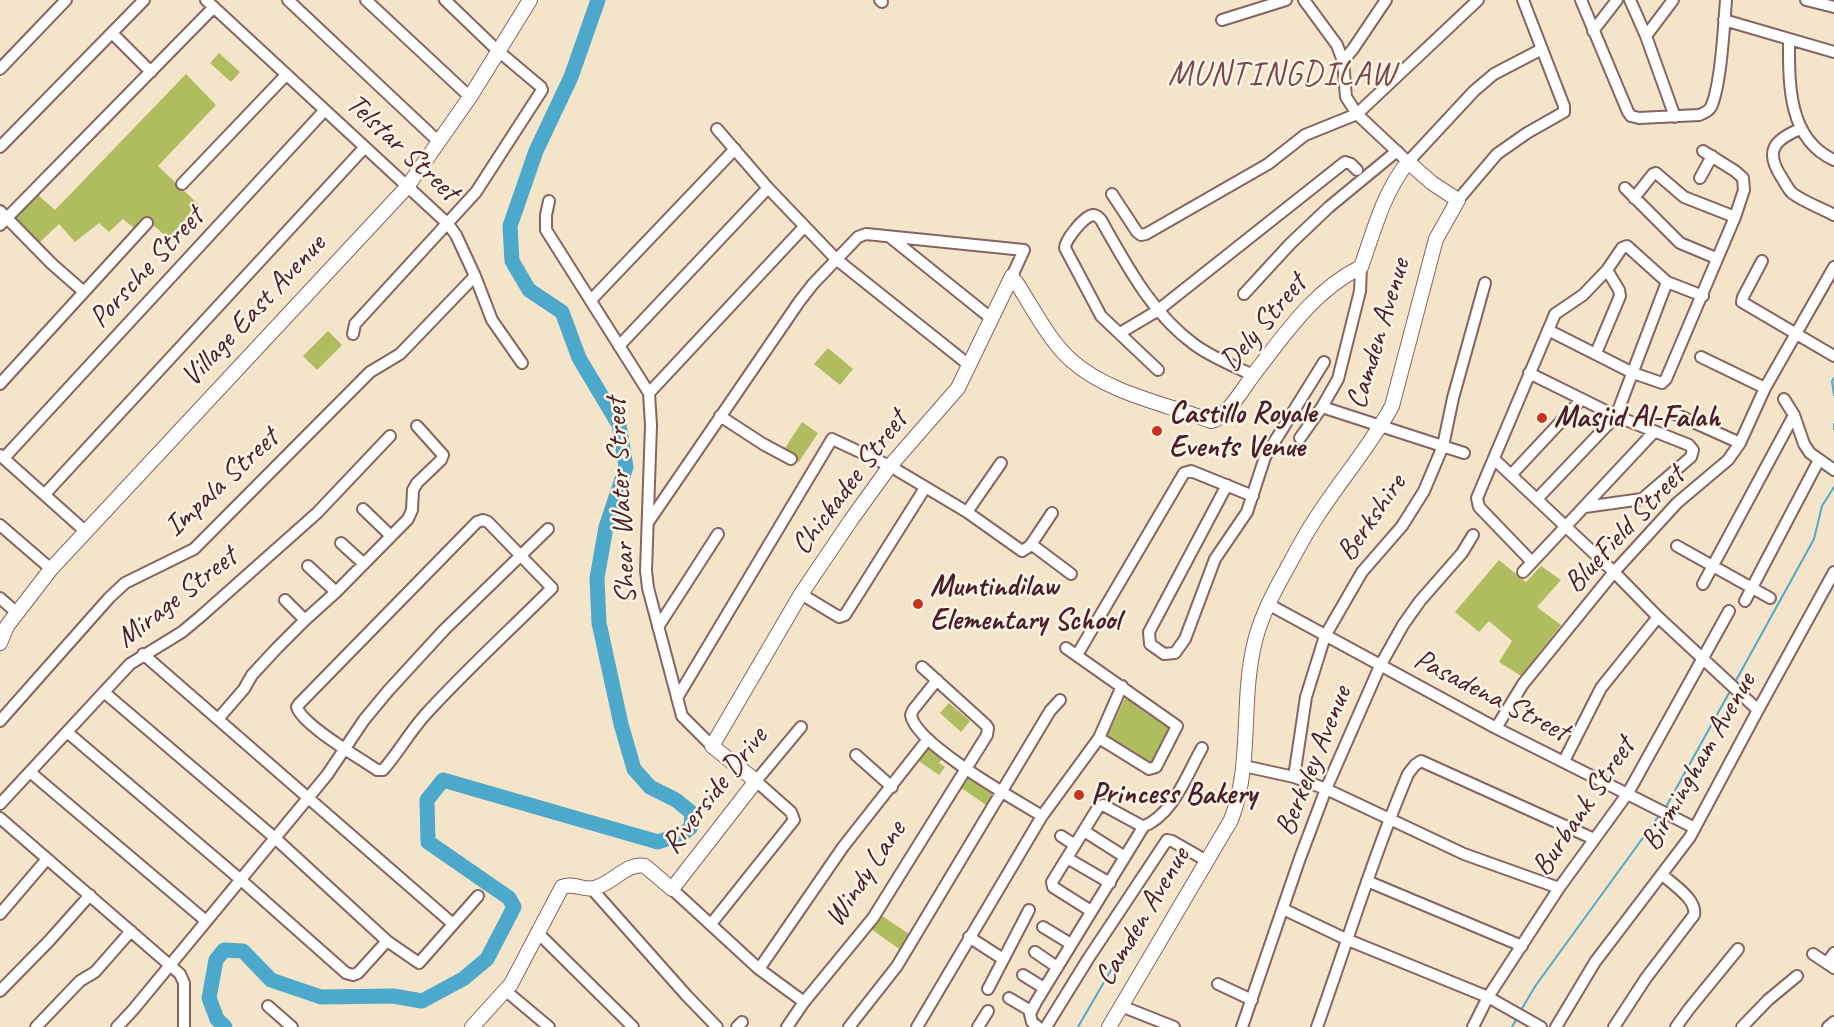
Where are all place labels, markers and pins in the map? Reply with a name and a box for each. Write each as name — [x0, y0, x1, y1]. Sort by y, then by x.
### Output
place label: Castillo Royale Events Venue — [1169, 396, 1316, 466]
place label: Masjid Al-Falah — [1554, 400, 1720, 436]
marker: Masjid Al-Falah — [1535, 411, 1549, 425]
marker: Castillo Royale Events Venue — [1150, 424, 1164, 438]
place label: Muntindilaw Elementary School — [930, 569, 1120, 640]
marker: Muntindilaw Elementary School — [911, 597, 925, 611]
place label: Princess Bakery — [1091, 777, 1257, 813]
marker: Princess Bakery — [1072, 788, 1086, 802]

